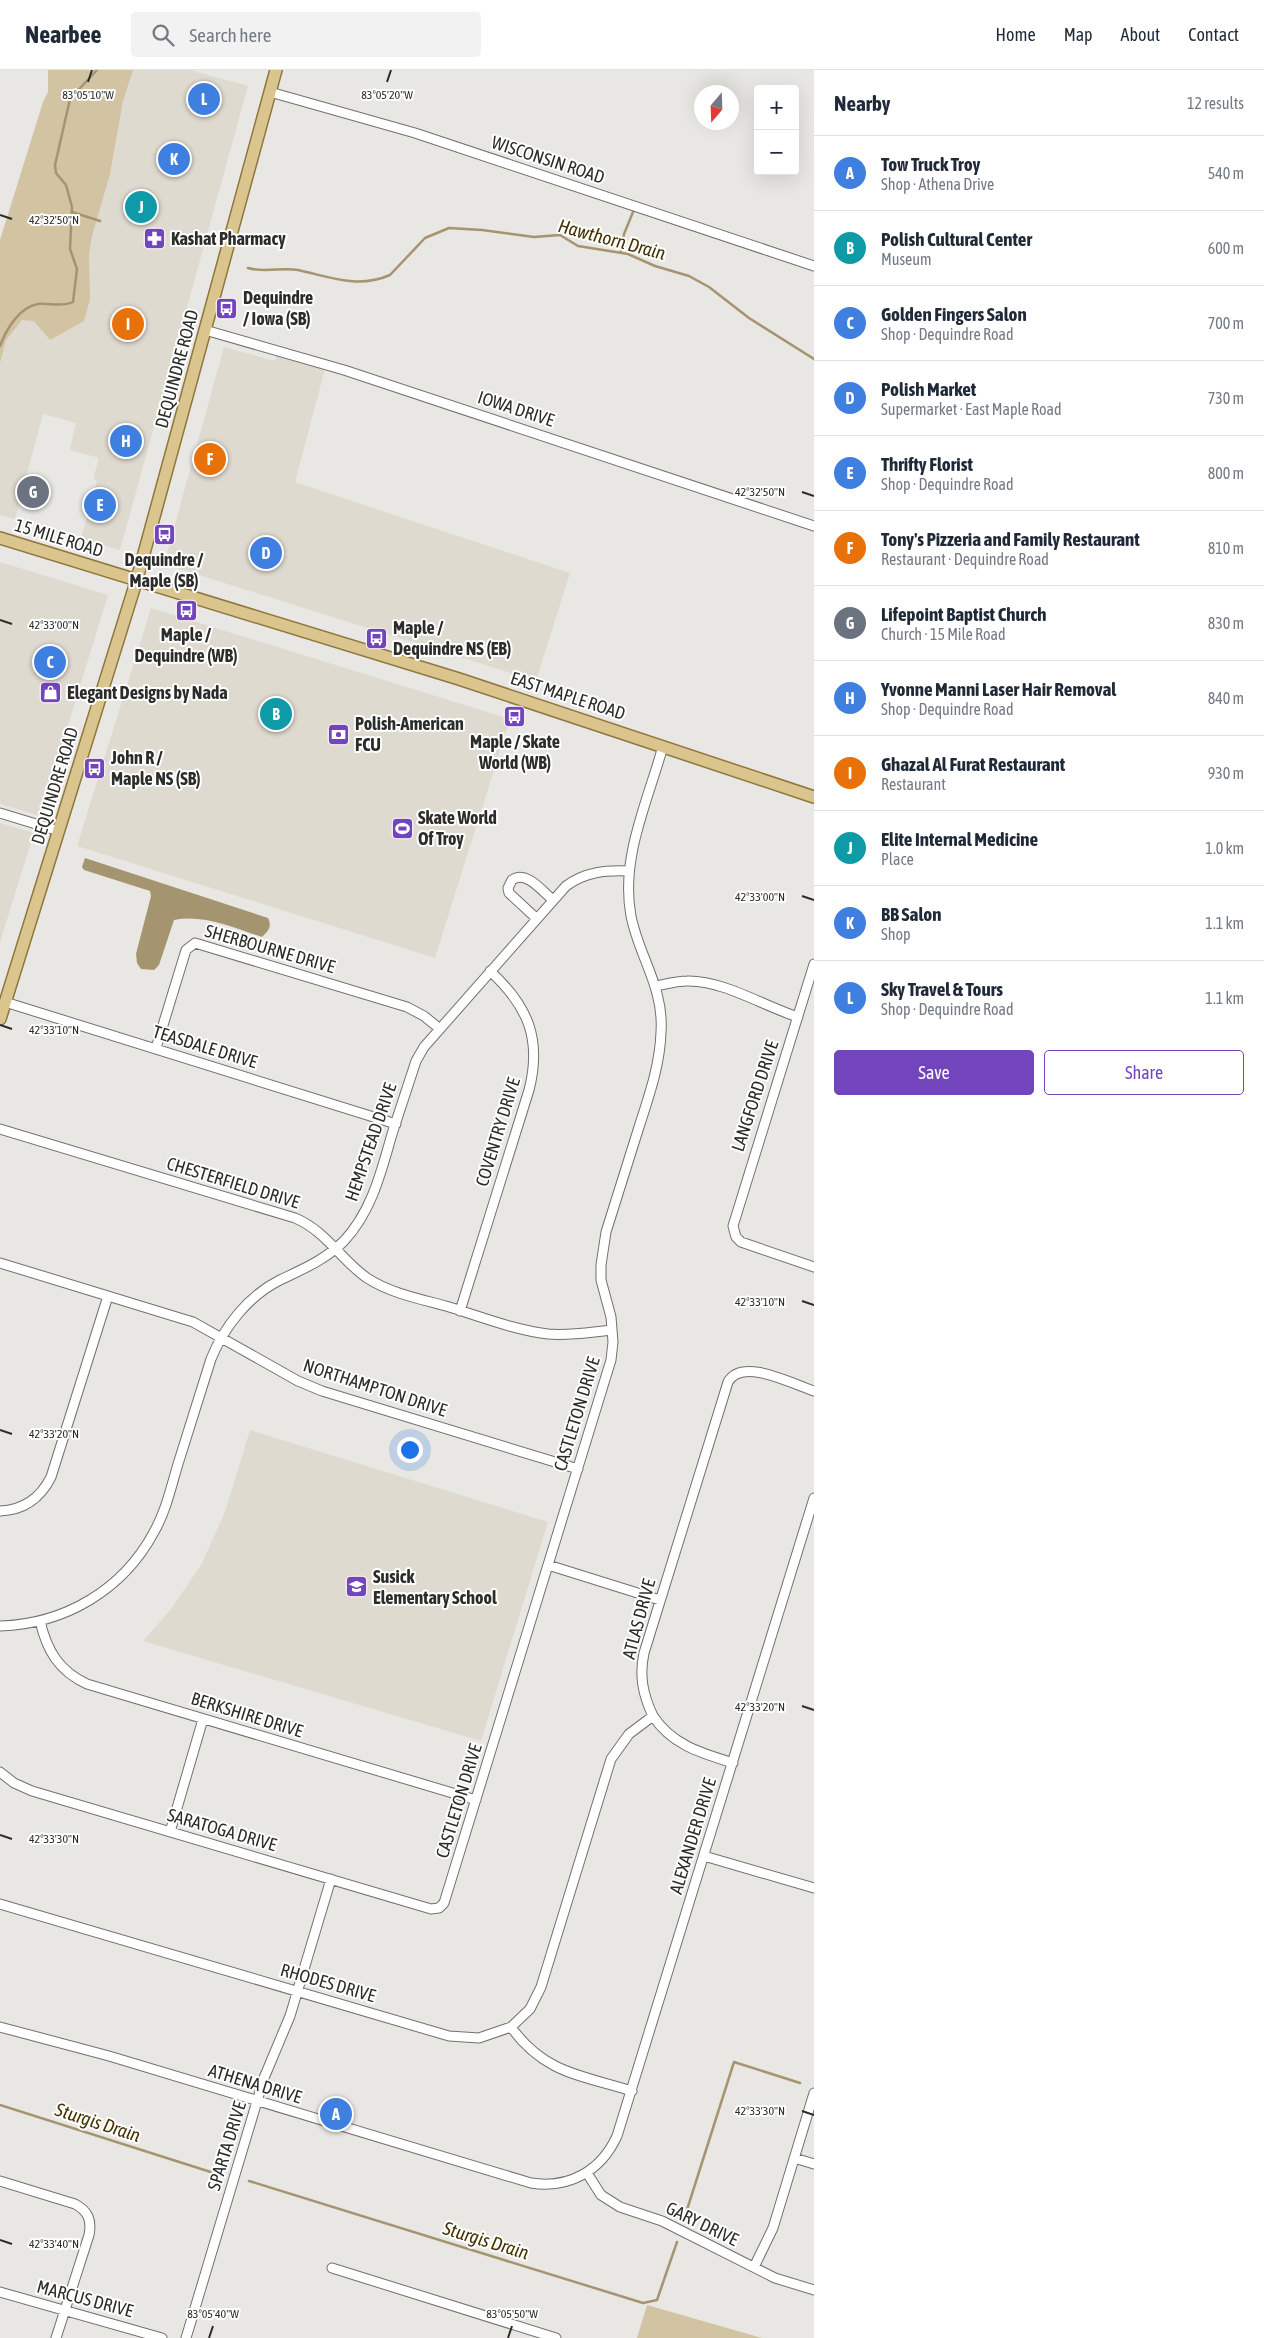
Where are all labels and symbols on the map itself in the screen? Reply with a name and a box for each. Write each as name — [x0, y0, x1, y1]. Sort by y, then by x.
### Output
pin: L — [188, 80, 220, 118]
north arrow — [694, 85, 739, 130]
text: 83°05'10"W — [62, 88, 114, 102]
text: 83°05'20"W — [361, 88, 413, 102]
street label: WISCONSIN ROAD — [489, 131, 607, 188]
pin: K — [158, 140, 190, 178]
pin: J — [125, 188, 157, 226]
text: 42°32'50"N — [29, 213, 79, 227]
water label: Hawthorn Drain — [556, 214, 668, 264]
pharmacy icon: Kashat Pharmacy — [143, 227, 167, 251]
place label: Kashat Pharmacy — [171, 228, 286, 249]
place label: Dequindre / Iowa (SB) — [243, 287, 313, 329]
bus stop icon: Dequindre / Iowa (SB) — [215, 296, 239, 320]
pin: I — [112, 305, 144, 343]
street label: DEQUINDRE ROAD — [151, 307, 202, 430]
street label: IOWA DRIVE — [475, 386, 557, 431]
pin: H — [110, 422, 142, 460]
pin: F — [194, 440, 226, 478]
pin: G — [17, 473, 49, 511]
text: 42°32'50"N — [735, 485, 785, 499]
pin: E — [84, 486, 116, 524]
street label: 15 MILE ROAD — [12, 514, 106, 561]
bus stop icon: Dequindre / Maple (SB) — [152, 523, 176, 547]
pin: D — [250, 534, 282, 572]
place label: Dequindre / Maple (SB) — [125, 549, 204, 591]
bus stop icon: Maple / Dequindre (WB) — [174, 598, 198, 622]
place label: Maple / Dequindre NS (EB) — [393, 617, 511, 659]
text: 42°33'00"N — [29, 618, 79, 632]
place label: Maple / Dequindre (WB) — [135, 624, 237, 666]
bus stop icon: Maple / Dequindre NS (EB) — [365, 626, 389, 650]
pin: C — [34, 643, 66, 681]
street label: EAST MAPLE ROAD — [508, 667, 628, 724]
shop icon: Elegant Designs by Nada — [39, 681, 63, 705]
place label: Elegant Designs by Nada — [67, 682, 228, 703]
pin: B — [260, 695, 292, 733]
bus stop icon: Maple / Skate World (WB) — [503, 705, 527, 729]
place label: Polish-American FCU — [355, 713, 464, 755]
bank icon: Polish-American FCU — [327, 722, 351, 746]
street label: DEQUINDRE ROAD — [27, 725, 82, 847]
place label: Maple / Skate World (WB) — [470, 731, 560, 773]
place label: John R / Maple NS (SB) — [110, 747, 201, 789]
bus stop icon: John R / Maple NS (SB) — [83, 756, 107, 780]
place label: Skate World Of Troy — [418, 807, 497, 849]
sports icon: Skate World Of Troy — [390, 816, 414, 840]
text: 42°33'00"N — [735, 890, 785, 904]
street label: SHERBOURNE DRIVE — [203, 920, 338, 977]
street label: TEASDALE DRIVE — [150, 1021, 260, 1072]
text: 42°33'10"N — [29, 1023, 79, 1037]
street label: LANGFORD DRIVE — [727, 1037, 782, 1154]
street label: COVENTRY DRIVE — [471, 1075, 524, 1189]
street label: HEMPSTEAD DRIVE — [340, 1080, 401, 1204]
street label: CHESTERFIELD DRIVE — [164, 1152, 302, 1213]
text: 42°33'10"N — [735, 1295, 785, 1309]
street label: NORTHAMPTON DRIVE — [301, 1354, 450, 1421]
street label: CASTLETON DRIVE — [549, 1354, 604, 1474]
text: 42°33'20"N — [29, 1427, 79, 1441]
your location — [397, 1437, 423, 1463]
place label: Susick Elementary School — [373, 1566, 497, 1608]
school or university icon: Susick Elementary School — [345, 1575, 369, 1599]
street label: ATLAS DRIVE — [618, 1576, 659, 1661]
street label: BERKSHIRE DRIVE — [189, 1688, 306, 1742]
text: 42°33'20"N — [735, 1700, 785, 1714]
street label: CASTLETON DRIVE — [431, 1741, 486, 1861]
street label: ALEXANDER DRIVE — [665, 1775, 720, 1896]
street label: SARATOGA DRIVE — [165, 1804, 279, 1855]
text: 42°33'30"N — [29, 1832, 79, 1846]
street label: RHODES DRIVE — [278, 1959, 378, 2006]
street label: ATHENA DRIVE — [206, 2059, 305, 2108]
pin: A — [320, 2095, 352, 2133]
water label: Sturgis Drain — [52, 2098, 143, 2146]
street label: SPARTA DRIVE — [203, 2098, 250, 2193]
text: 42°33'30"N — [735, 2104, 785, 2118]
street label: GARY DRIVE — [663, 2197, 742, 2250]
water label: Sturgis Drain — [440, 2216, 531, 2263]
text: 42°33'40"N — [29, 2237, 79, 2251]
street label: MARCUS DRIVE — [35, 2276, 136, 2322]
text: 83°05'40"W — [187, 2307, 239, 2321]
text: 83°05'50"W — [486, 2307, 538, 2321]

